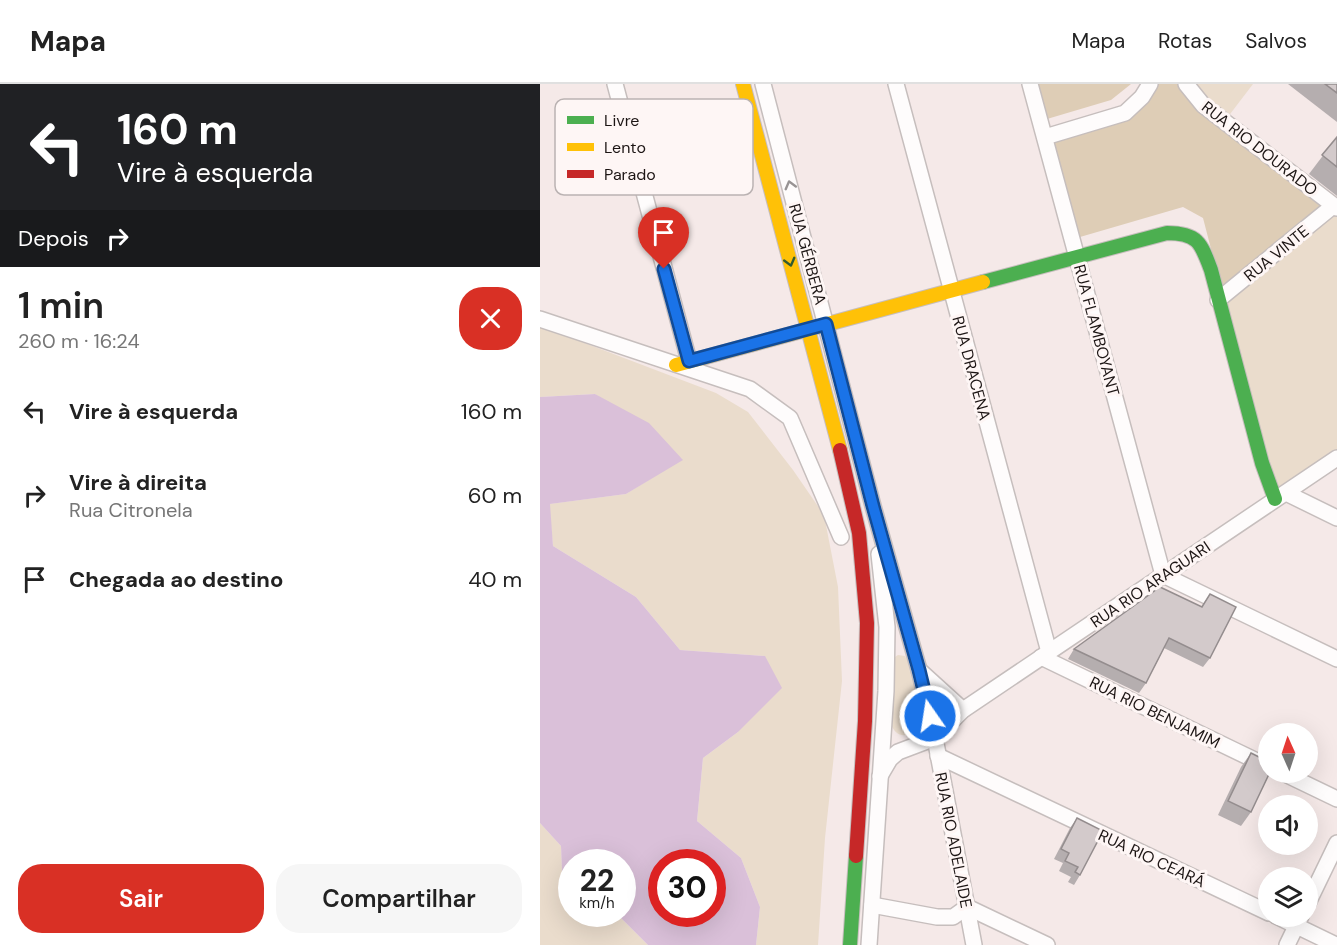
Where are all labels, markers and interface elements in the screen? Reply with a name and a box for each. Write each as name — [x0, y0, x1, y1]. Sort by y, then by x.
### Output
text: Mapa — [30, 23, 106, 60]
text: Mapa — [1071, 27, 1125, 55]
text: Rotas — [1158, 27, 1212, 55]
text: Salvos — [1245, 27, 1307, 55]
street label: RUA RIO DOURADO — [1197, 97, 1322, 200]
legend — [555, 99, 753, 195]
text: 160 m — [117, 102, 238, 157]
icon: left — [18, 108, 96, 186]
text: Livre — [604, 110, 639, 131]
text: Lento — [604, 137, 646, 158]
text: Vire à esquerda — [117, 155, 313, 190]
text: Parado — [604, 164, 656, 185]
one-way arrow — [784, 180, 797, 190]
street label: RUA GÉRBERA — [784, 201, 831, 307]
pin — [638, 207, 689, 269]
icon: arrive — [647, 216, 680, 249]
street label: RUA VINTE — [1239, 221, 1313, 286]
icon: right — [101, 222, 134, 255]
text: Depois — [18, 224, 89, 253]
one-way arrow — [783, 256, 795, 267]
street label: RUA FLAMBOYANT — [1069, 262, 1124, 398]
text: 1 min — [18, 282, 104, 329]
button: close — [459, 287, 522, 350]
street label: RUA DRACENA — [948, 314, 996, 423]
text: 260 m · 16:24 — [18, 328, 140, 354]
icon: left — [18, 395, 51, 428]
text: Vire à esquerda — [69, 397, 238, 426]
text: 160 m — [461, 397, 522, 426]
text: Vire à direita — [69, 468, 207, 497]
icon: right — [18, 479, 51, 512]
text: 60 m — [468, 481, 522, 510]
text: Rua Citronela — [69, 497, 193, 523]
street label: RUA RIO ARAGUARI — [1086, 536, 1214, 632]
icon: arrive — [18, 563, 51, 596]
text: Chegada ao destino — [69, 565, 283, 594]
text: 40 m — [468, 565, 522, 594]
street label: RUA RIO BENJAMIM — [1086, 672, 1224, 753]
position arrow — [898, 684, 962, 748]
north arrow — [1258, 723, 1318, 783]
map controls — [1258, 723, 1318, 927]
street label: RUA RIO ADELAIDE — [930, 770, 977, 910]
button: sound — [1258, 795, 1318, 855]
street label: RUA RIO CEARÁ — [1095, 825, 1209, 893]
speed limit sign: 30 — [648, 849, 726, 927]
text: 22 — [580, 861, 614, 900]
button: Sair — [18, 864, 264, 933]
button: Compartilhar — [276, 864, 522, 933]
button: layers — [1258, 867, 1318, 927]
text: km/h — [579, 893, 615, 913]

